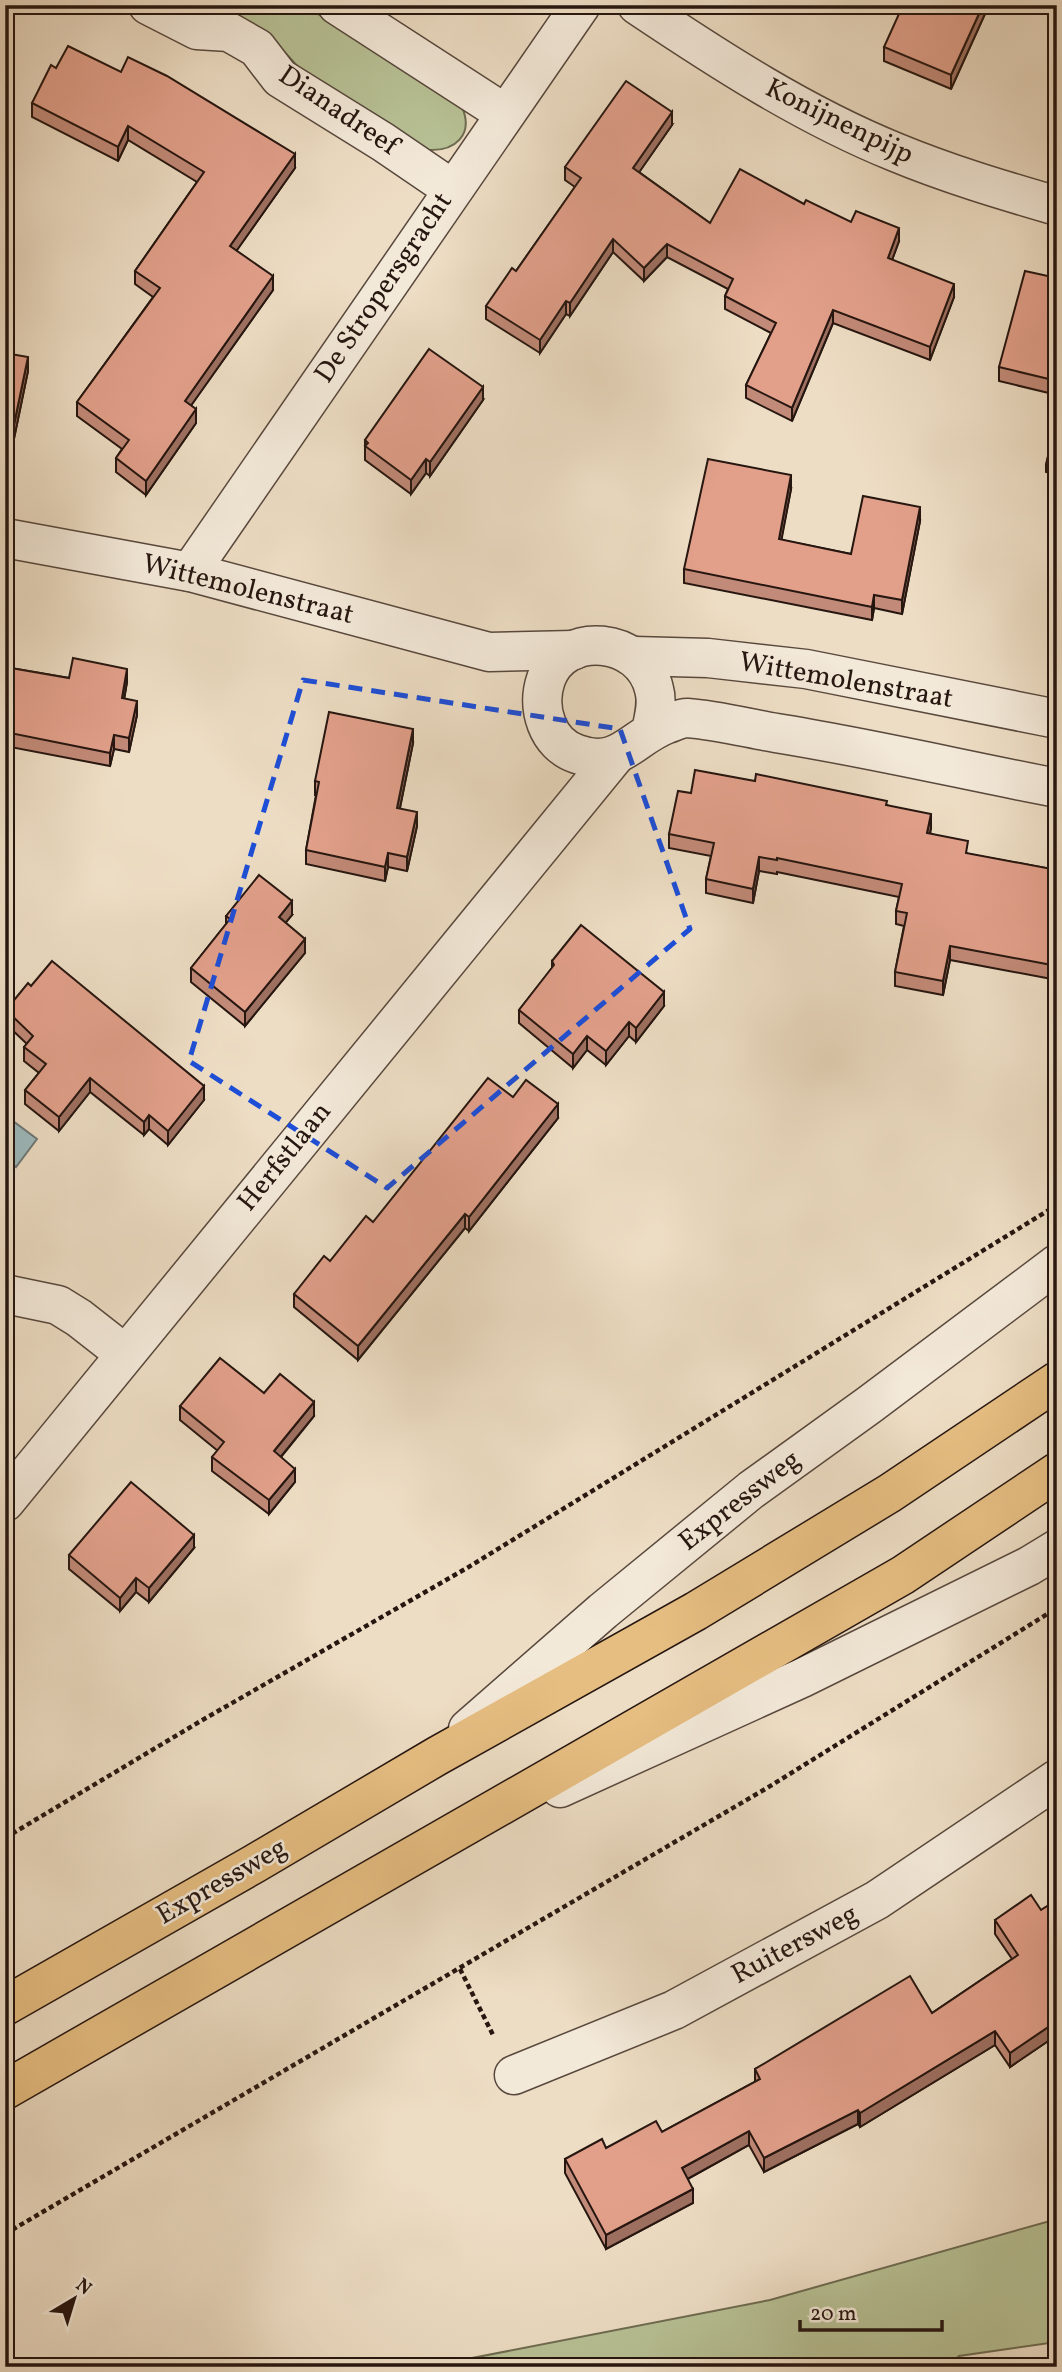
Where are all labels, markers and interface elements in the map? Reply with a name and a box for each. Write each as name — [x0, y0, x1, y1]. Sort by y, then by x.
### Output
street label: Dianadreef — [270, 56, 408, 167]
street label: Konijnenpijp — [758, 69, 920, 175]
street label: De Stropersgracht — [306, 185, 462, 391]
street label: Wittemolenstraat — [138, 545, 358, 635]
street label: Wittemolenstraat — [736, 643, 956, 719]
street label: Herfstlaan — [229, 1094, 341, 1220]
street label: Expressweg — [671, 1441, 809, 1561]
street label: Expressweg — [150, 1829, 294, 1935]
street label: Ruitersweg — [725, 1895, 865, 1995]
north arrow — [38, 2264, 108, 2334]
text: N — [70, 2273, 97, 2302]
scale bar — [800, 2288, 941, 2332]
text: 20 m — [810, 2300, 856, 2329]

